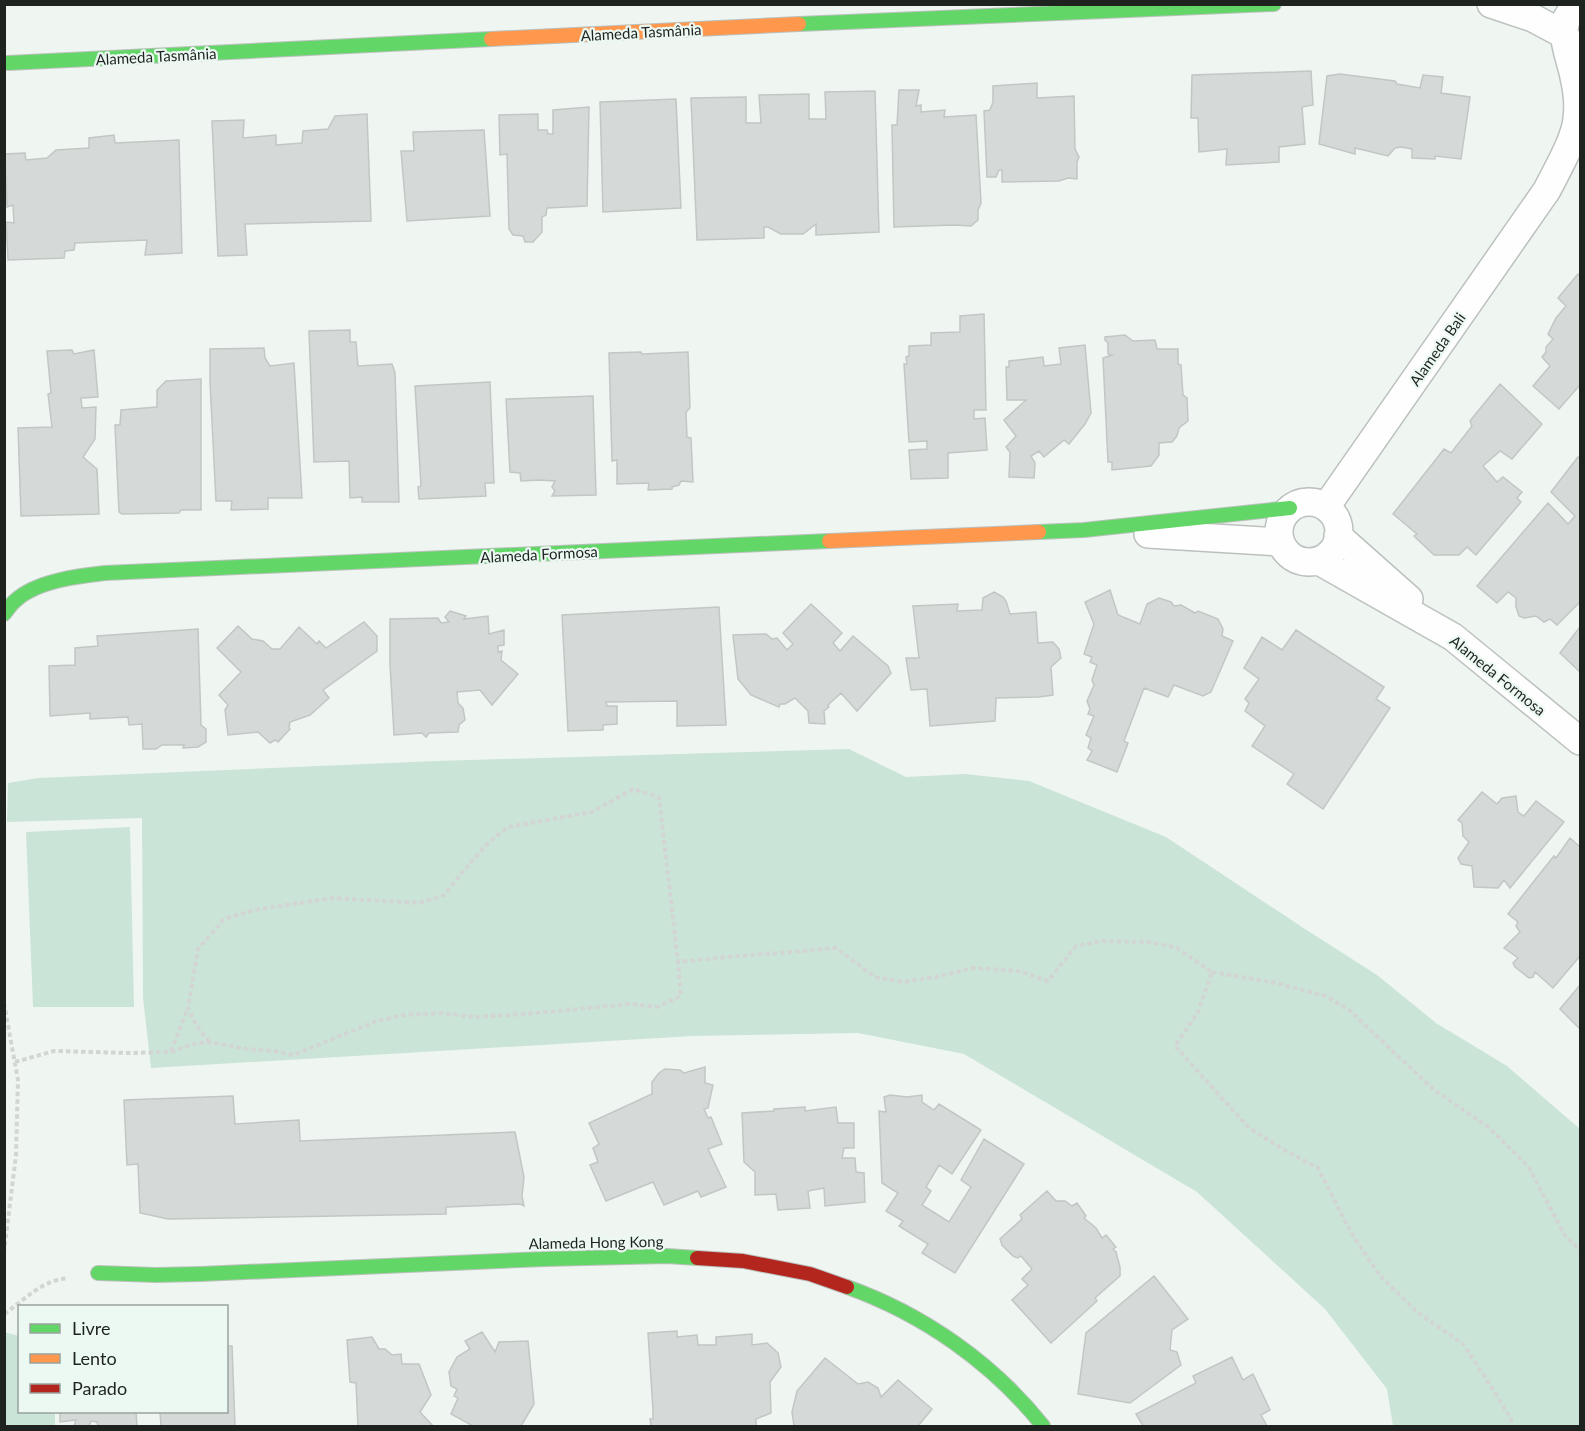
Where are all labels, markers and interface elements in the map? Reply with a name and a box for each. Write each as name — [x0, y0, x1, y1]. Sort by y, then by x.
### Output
street label: Alameda Tasmânia — [580, 20, 702, 44]
street label: Alameda Tasmânia — [95, 44, 217, 68]
street label: Alameda Bali — [1405, 309, 1469, 389]
street label: Alameda Formosa — [480, 542, 598, 566]
street label: Alameda Formosa — [1447, 631, 1549, 719]
street label: Alameda Hong Kong — [528, 1232, 664, 1252]
legend — [18, 1305, 228, 1413]
text: Livre — [72, 1317, 111, 1339]
text: Lento — [72, 1347, 117, 1369]
text: Parado — [72, 1377, 127, 1399]

